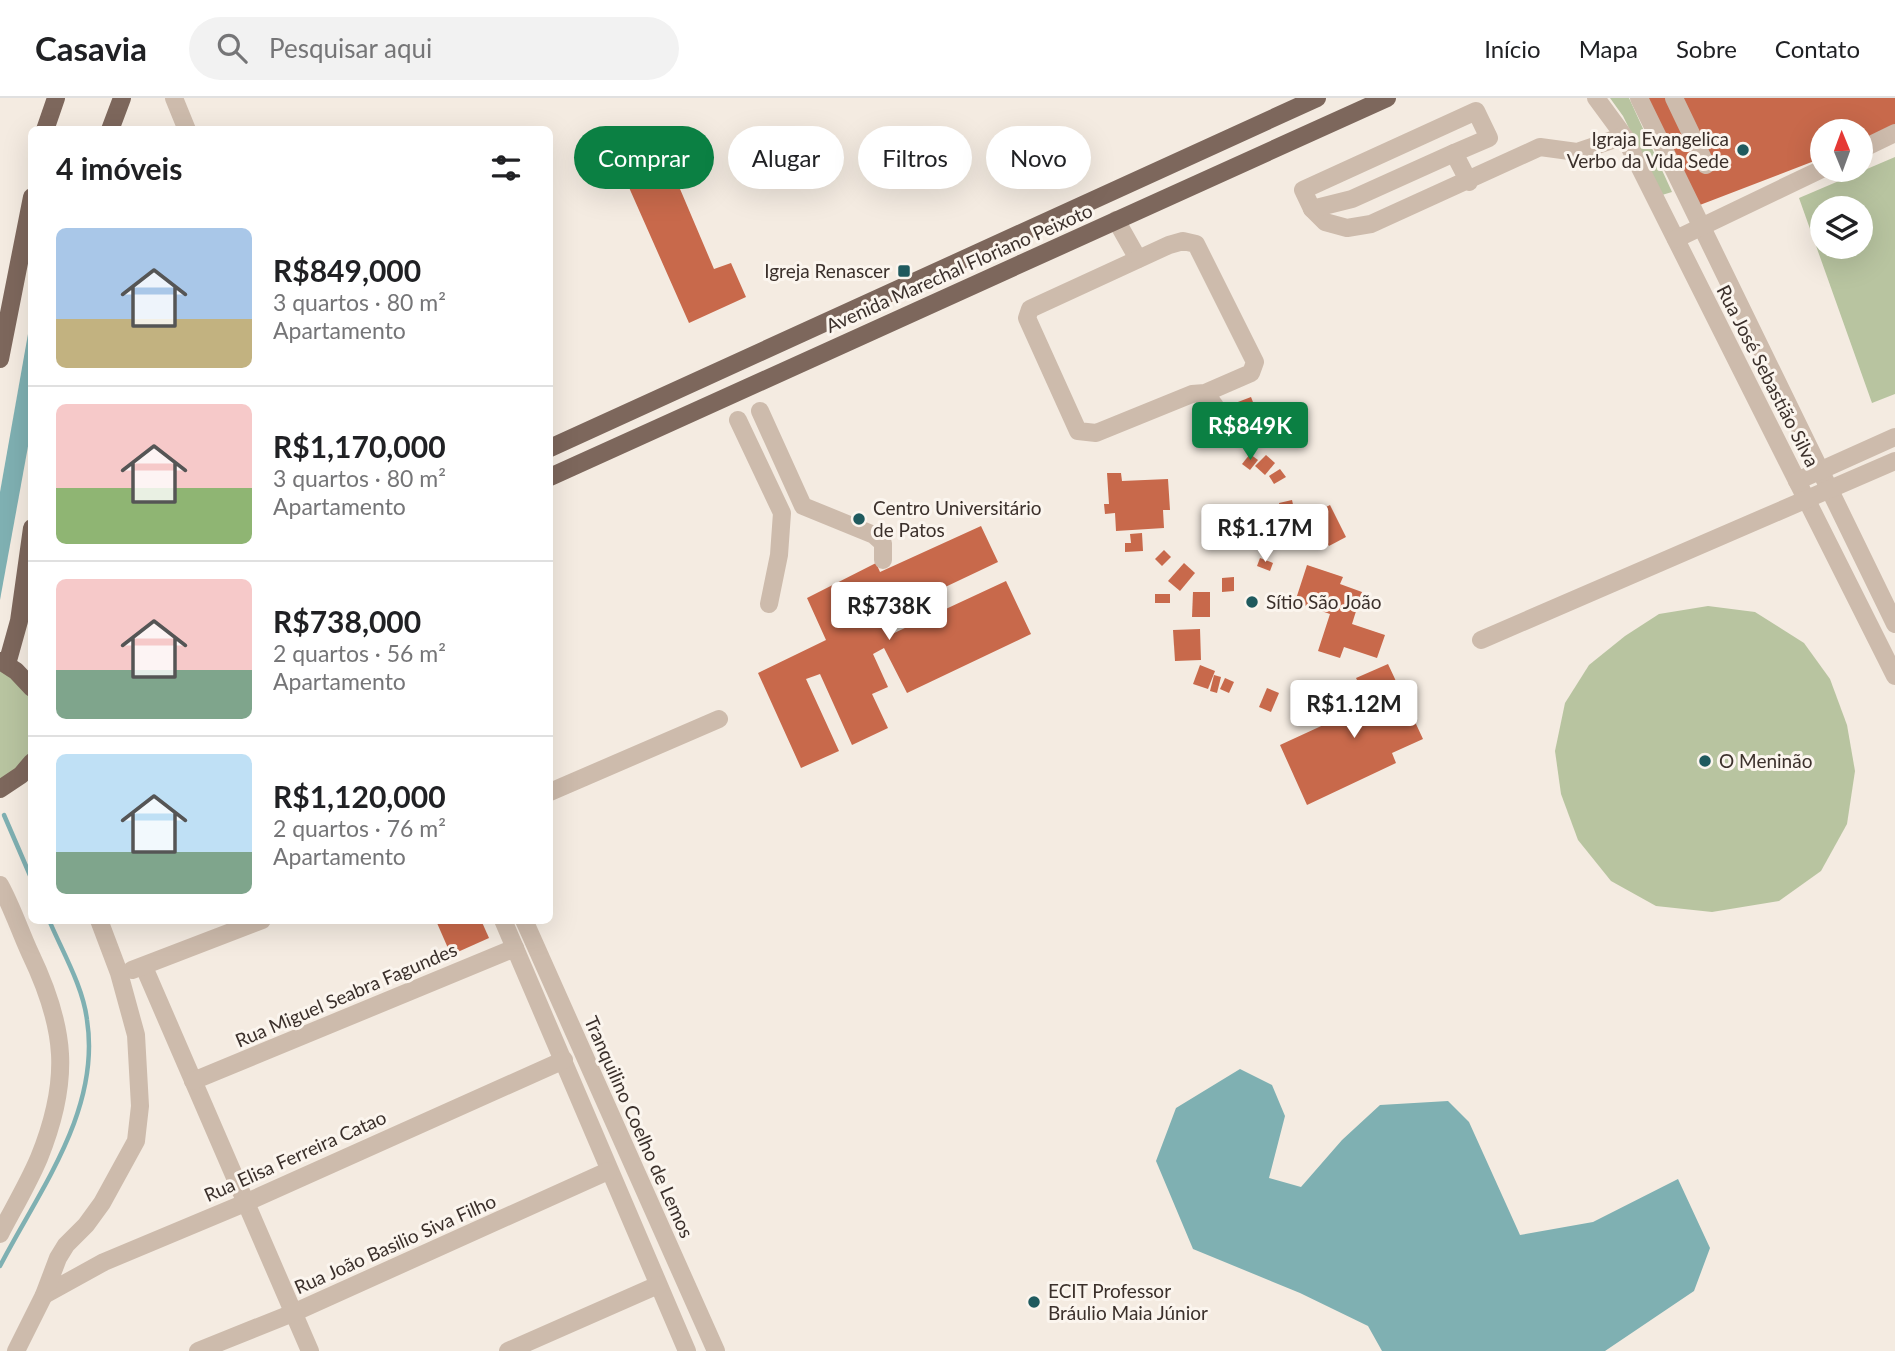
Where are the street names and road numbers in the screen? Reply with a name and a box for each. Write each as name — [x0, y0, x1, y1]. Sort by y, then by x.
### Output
street label: Avenida Marechal Floriano Peixoto — [822, 198, 1096, 337]
street label: Rua José Sebastião Silva — [1713, 281, 1824, 471]
street label: Rua Miguel Seabra Fagundes — [232, 937, 460, 1052]
street label: Tranquilino Coelho de Lemos — [580, 1012, 699, 1241]
street label: Rua Elisa Ferreira Catao — [200, 1105, 389, 1206]
street label: Rua João Basilio Siva Filho — [290, 1189, 499, 1298]

